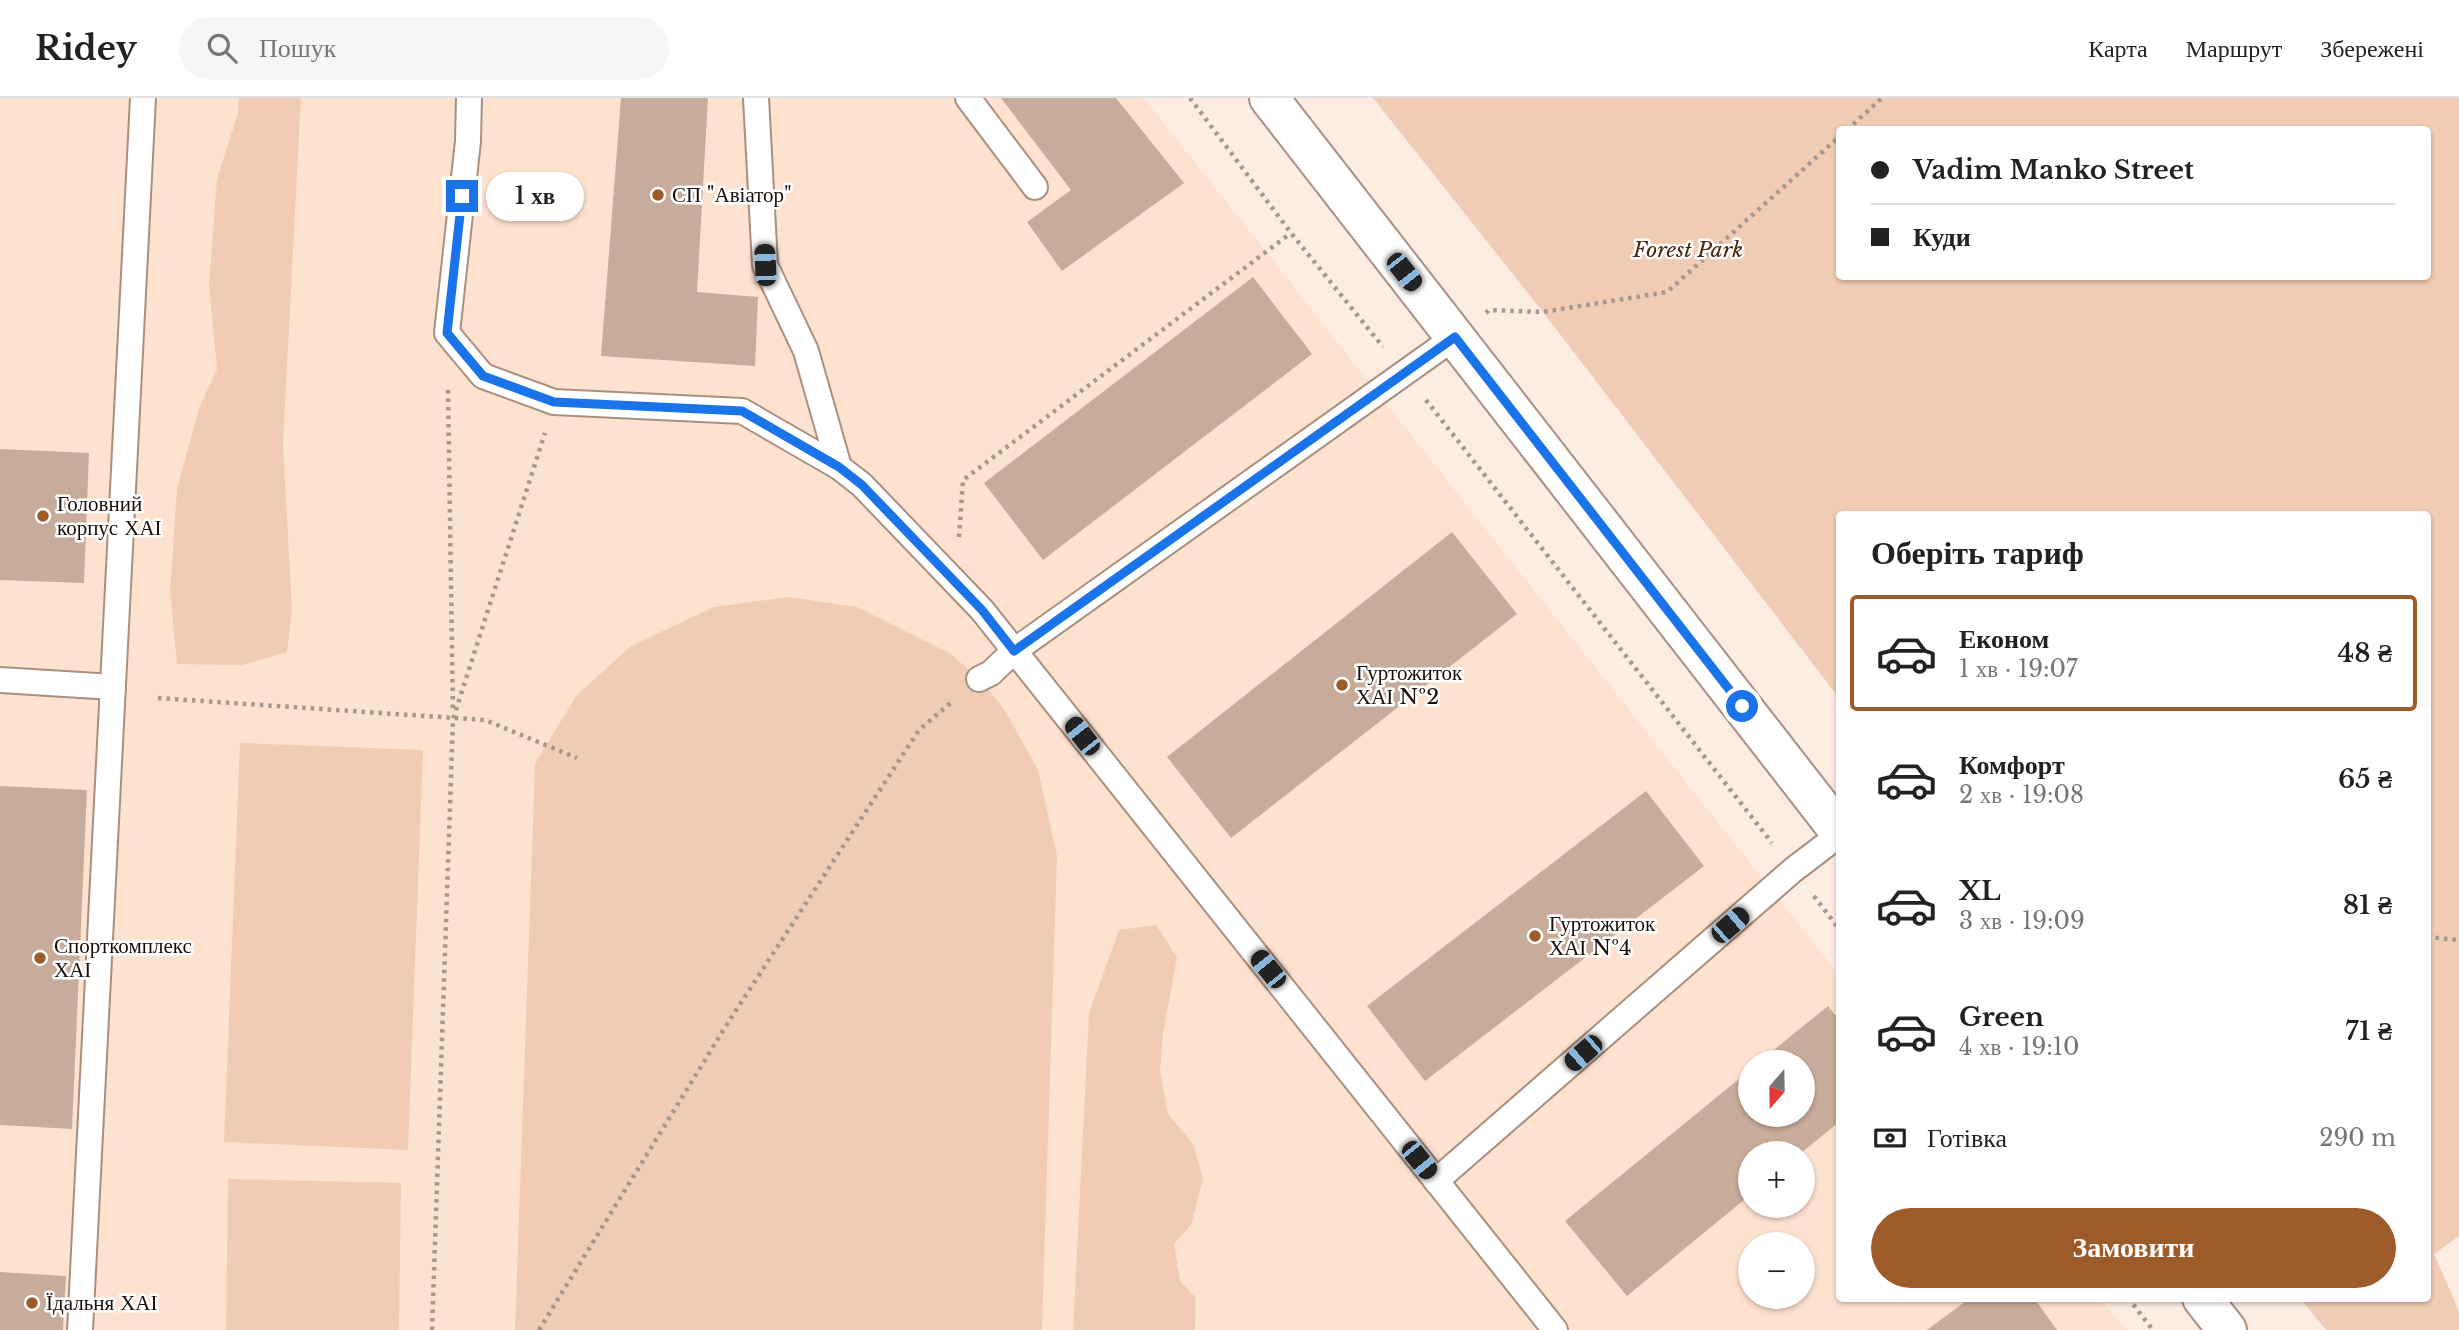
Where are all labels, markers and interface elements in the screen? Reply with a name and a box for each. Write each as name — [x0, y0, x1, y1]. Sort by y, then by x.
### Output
search box — [179, 17, 669, 80]
text: Ridey — [35, 28, 137, 69]
icon: search — [203, 29, 241, 67]
text: Пошук — [259, 32, 336, 64]
text: Карта — [2088, 34, 2148, 63]
text: Маршрут — [2186, 34, 2282, 63]
text: Збережені — [2320, 34, 2424, 63]
text: Vadim Manko Street — [1913, 154, 2194, 186]
callout: 1 хв — [486, 172, 584, 220]
route end — [446, 180, 478, 212]
text: 1 хв — [515, 182, 555, 210]
place label: СП "Авіатор" — [672, 182, 792, 208]
marker: СП "Авіатор" — [650, 187, 666, 203]
text: Куди — [1913, 221, 1971, 253]
park label: Forest Park — [1632, 237, 1743, 263]
car — [754, 243, 777, 287]
car — [1383, 249, 1426, 295]
place label: Головний корпус ХАІ — [57, 491, 162, 541]
marker: Головний корпус ХАІ — [35, 508, 51, 524]
text: Оберіть тариф — [1871, 533, 2084, 573]
icon: car — [1875, 622, 1938, 685]
text: Економ — [1959, 623, 2049, 655]
text: 48 ₴ — [2338, 637, 2392, 669]
text: 1 хв · 19:07 — [1959, 655, 2078, 683]
place label: Гуртожиток ХАІ №2 — [1356, 660, 1463, 710]
marker: Гуртожиток ХАІ №2 — [1334, 677, 1350, 693]
route start — [1726, 690, 1758, 722]
car — [1061, 713, 1104, 759]
icon: car — [1875, 748, 1938, 811]
text: Комфорт — [1959, 749, 2065, 781]
text: 65 ₴ — [2338, 763, 2392, 795]
text: 2 хв · 19:08 — [1959, 781, 2084, 809]
icon: car — [1875, 874, 1938, 937]
text: XL — [1959, 875, 2001, 907]
text: 81 ₴ — [2343, 889, 2392, 921]
car — [1708, 903, 1753, 947]
text: 3 хв · 19:09 — [1959, 907, 2085, 935]
place label: Гуртожиток ХАІ №4 — [1549, 911, 1656, 961]
marker: Гуртожиток ХАІ №4 — [1527, 928, 1543, 944]
place label: Спорткомплекс ХАІ — [54, 933, 192, 983]
car — [1247, 946, 1290, 992]
marker: Спорткомплекс ХАІ — [32, 950, 48, 966]
icon: car — [1875, 1000, 1938, 1063]
text: Green — [1959, 1001, 2044, 1033]
text: 71 ₴ — [2345, 1015, 2392, 1047]
car — [1561, 1031, 1606, 1075]
text: 4 хв · 19:10 — [1959, 1033, 2079, 1061]
north arrow — [1738, 1050, 1815, 1127]
map controls — [1738, 1050, 1815, 1309]
icon: cash — [1871, 1119, 1909, 1157]
text: Готівка — [1927, 1122, 2007, 1154]
text: 290 m — [2319, 1124, 2396, 1152]
car — [1398, 1137, 1441, 1183]
button: + — [1738, 1141, 1815, 1218]
button: Замовити — [1871, 1208, 2396, 1288]
button: − — [1738, 1232, 1815, 1309]
place label: Їдальня ХАІ — [46, 1290, 158, 1316]
marker: Їдальня ХАІ — [24, 1295, 40, 1311]

